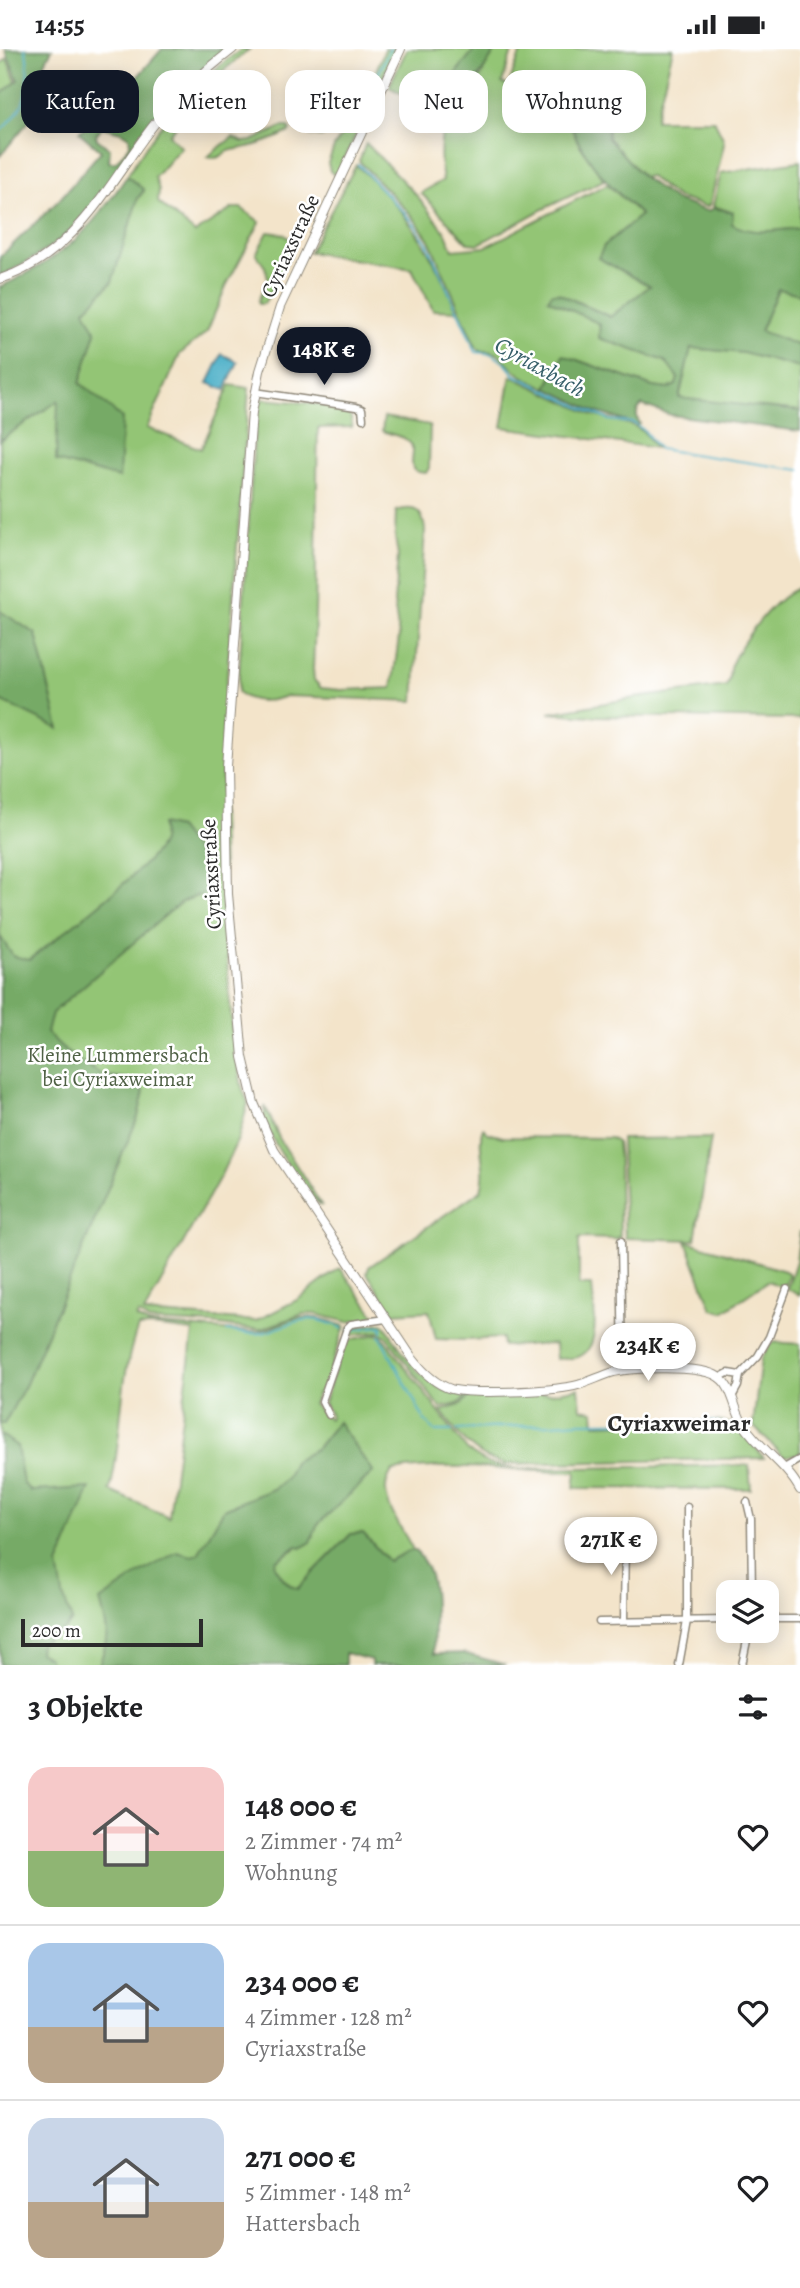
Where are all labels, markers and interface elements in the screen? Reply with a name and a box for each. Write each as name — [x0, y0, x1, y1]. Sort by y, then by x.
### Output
text: 14:55 — [35, 7, 85, 42]
chip: Kaufen — [21, 70, 139, 133]
chip: Mieten — [153, 70, 271, 133]
chip: Filter — [285, 70, 385, 133]
chip: Neu — [399, 70, 488, 133]
chip: Wohnung — [502, 70, 646, 133]
street label: Cyriaxstraße — [254, 190, 326, 302]
pin: 148K € — [267, 327, 381, 387]
water label: Cyriaxbach — [489, 329, 591, 405]
text: 148K € — [293, 334, 355, 365]
street label: Cyriaxstraße — [194, 818, 228, 930]
park label: Kleine Lummersbach bei Cyriaxweimar — [27, 1041, 209, 1093]
pin: 234K € — [591, 1323, 705, 1383]
text: 234K € — [616, 1330, 680, 1361]
district label: Cyriaxweimar — [607, 1407, 751, 1439]
pin: 271K € — [554, 1517, 668, 1577]
text: 271K € — [580, 1524, 642, 1555]
map controls — [716, 1580, 779, 1643]
button: layers — [716, 1580, 779, 1643]
scale bar — [21, 1616, 203, 1648]
text: 200 m — [32, 1618, 81, 1644]
text: 3 Objekte — [28, 1687, 143, 1727]
icon: filters — [734, 1688, 772, 1726]
text: 148 000 € — [245, 1786, 357, 1826]
icon: home — [84, 1795, 168, 1879]
icon: heart — [734, 1818, 772, 1856]
text: 2 Zimmer · 74 m² — [245, 1826, 402, 1857]
text: Wohnung — [245, 1857, 338, 1888]
text: 234 000 € — [245, 1962, 359, 2002]
icon: home — [84, 1971, 168, 2055]
icon: heart — [734, 1994, 772, 2032]
text: 4 Zimmer · 128 m² — [245, 2002, 412, 2033]
text: Cyriaxstraße — [245, 2033, 366, 2064]
text: 271 000 € — [245, 2137, 356, 2177]
icon: home — [84, 2146, 168, 2230]
icon: heart — [734, 2169, 772, 2207]
text: 5 Zimmer · 148 m² — [245, 2177, 411, 2208]
text: Hattersbach — [245, 2208, 361, 2239]

